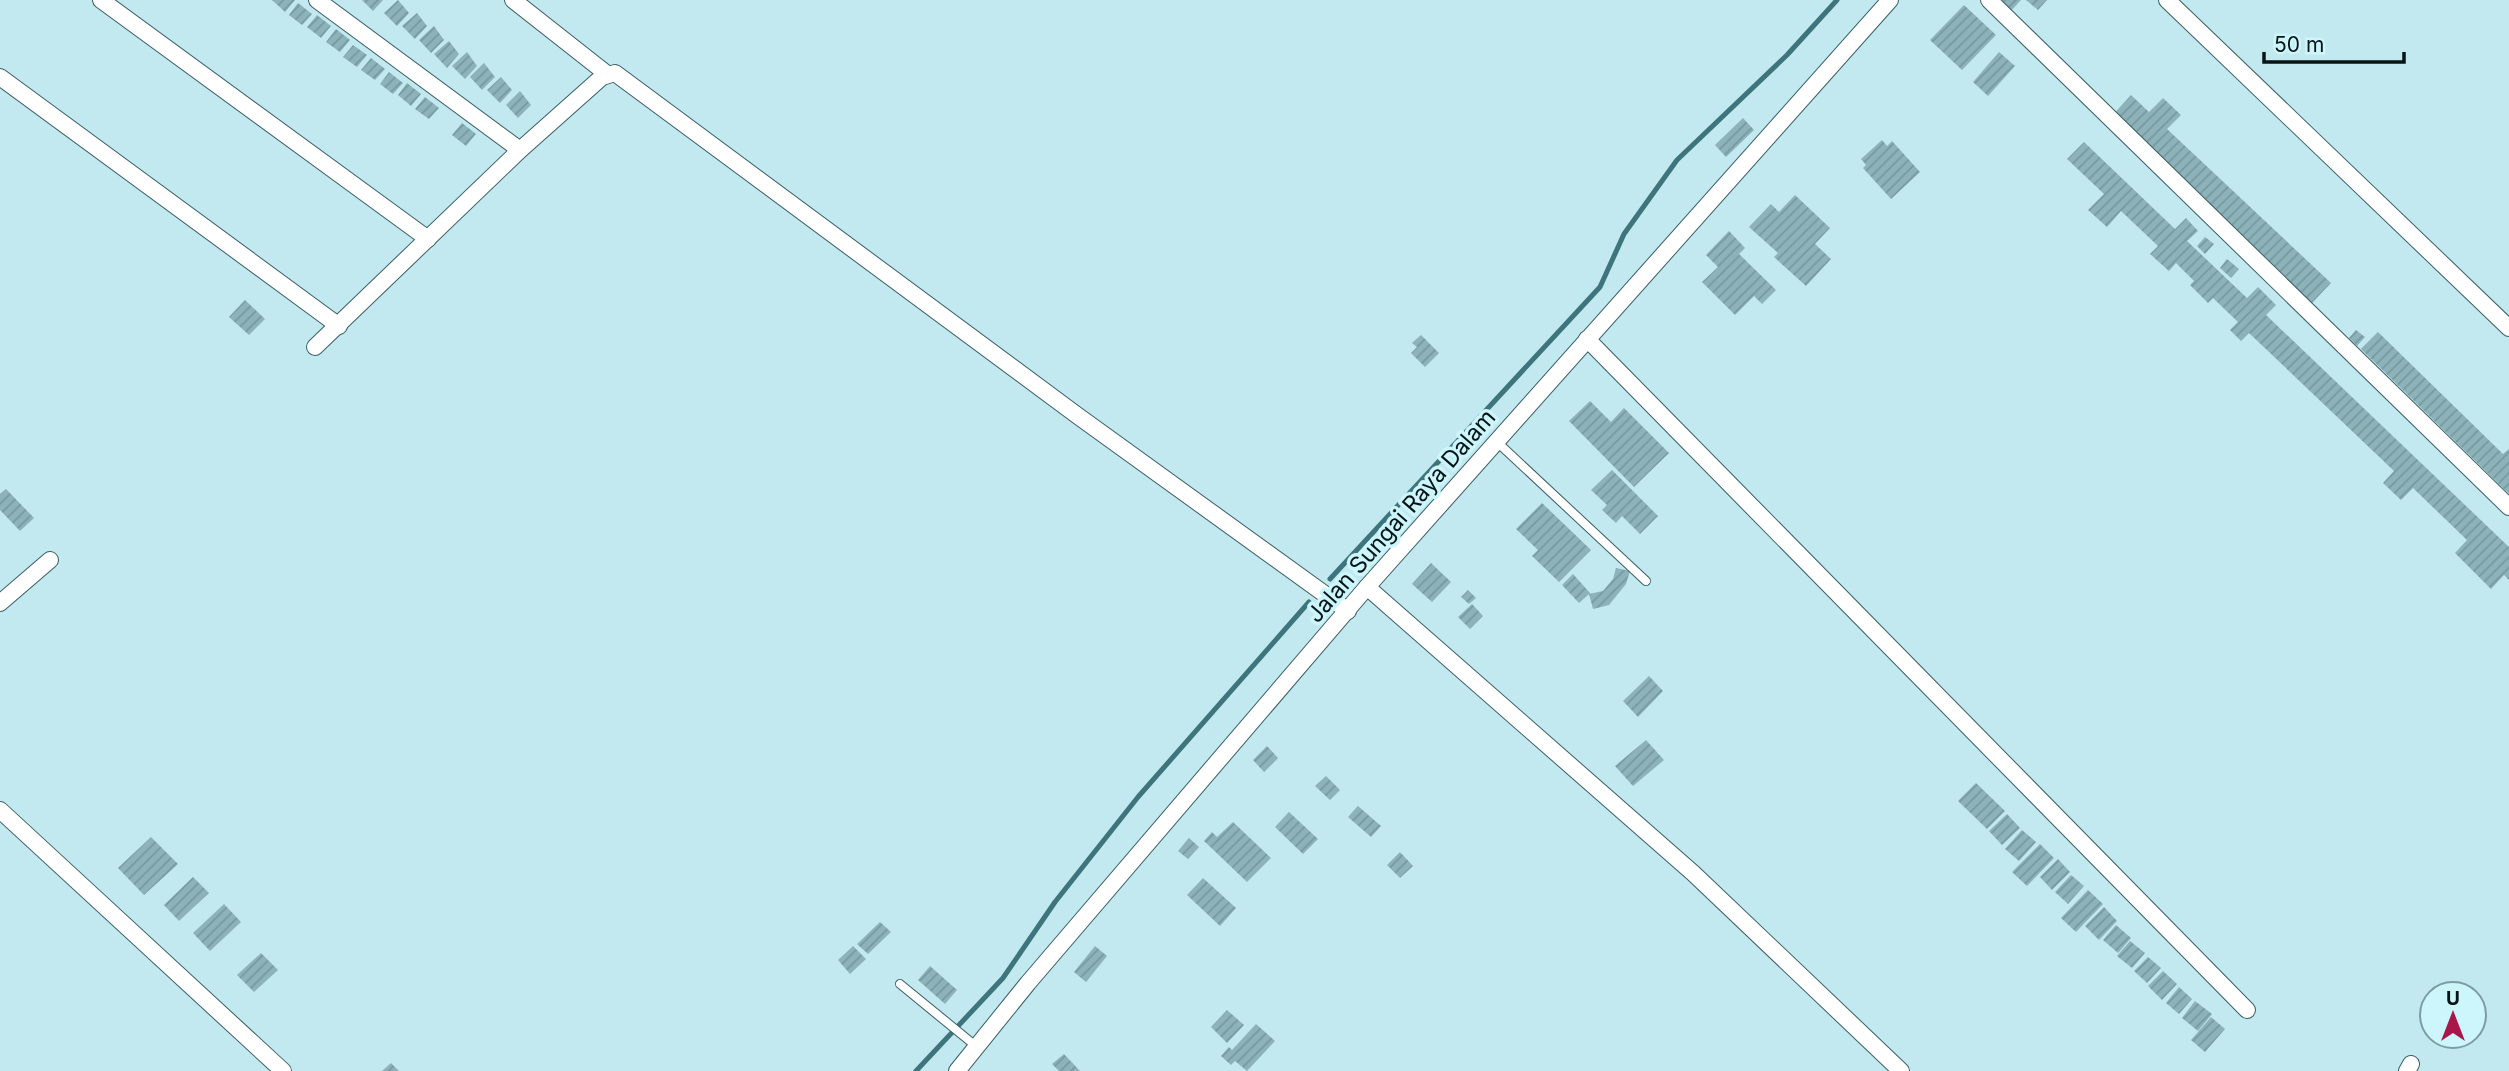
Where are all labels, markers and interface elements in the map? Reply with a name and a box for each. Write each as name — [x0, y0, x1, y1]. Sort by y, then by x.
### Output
scale bar — [2264, 21, 2404, 65]
text: 50 m — [2274, 32, 2324, 57]
street label: Jalan Sungai Raya Dalam — [1301, 404, 1501, 628]
north arrow — [2418, 980, 2488, 1050]
text: U — [2446, 987, 2460, 1010]

